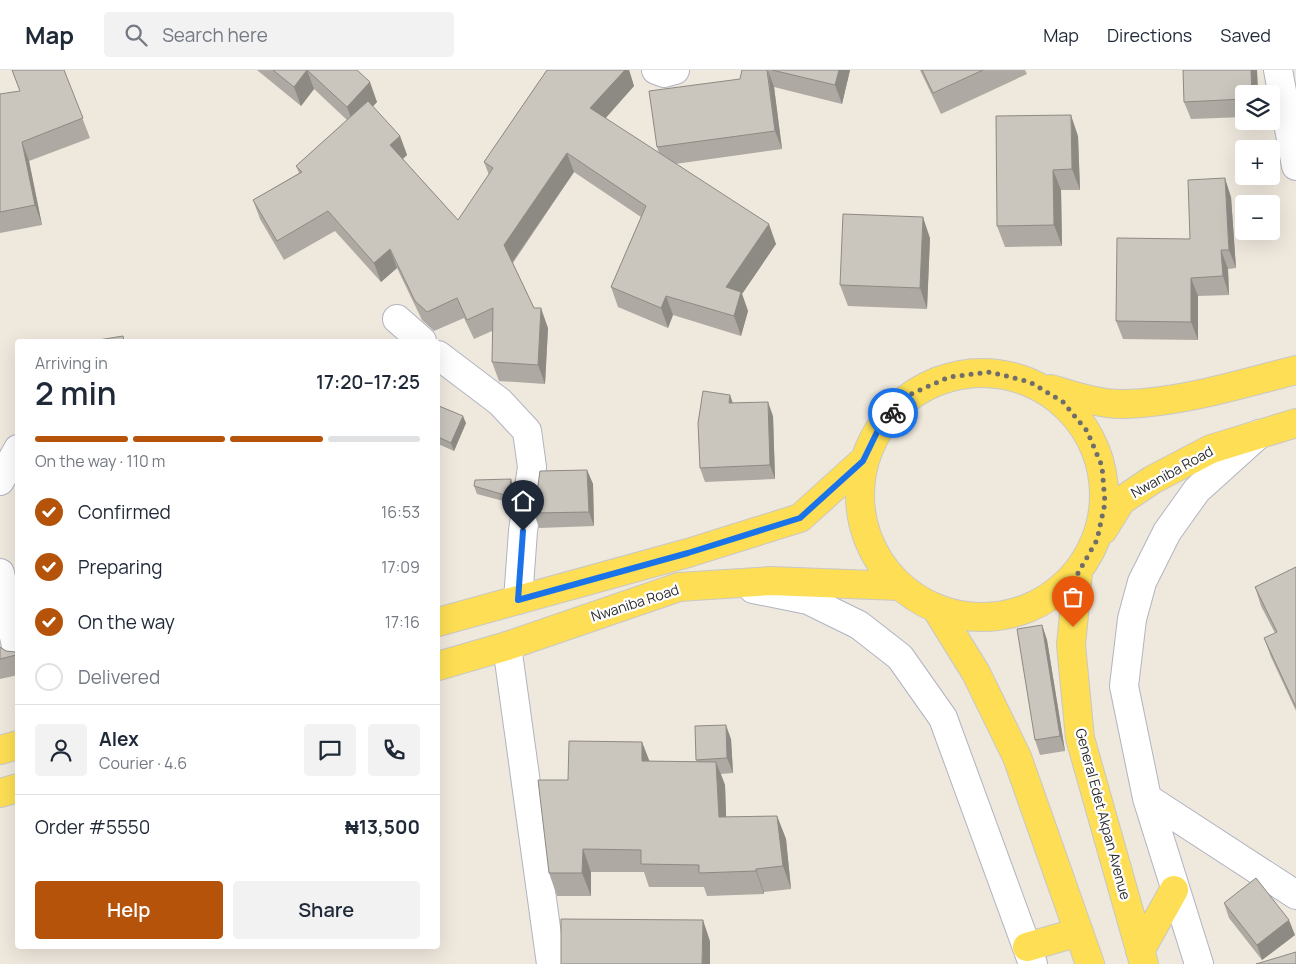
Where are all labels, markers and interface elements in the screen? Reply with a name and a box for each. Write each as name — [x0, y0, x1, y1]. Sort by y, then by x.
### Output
search box — [104, 12, 454, 57]
text: Map — [25, 18, 74, 51]
icon: search — [122, 21, 150, 49]
text: Search here — [162, 22, 268, 48]
text: Map — [1043, 23, 1079, 47]
text: Directions — [1107, 23, 1192, 47]
text: Saved — [1220, 23, 1271, 47]
map controls — [1235, 85, 1280, 240]
button: layers — [1235, 85, 1280, 130]
button: + — [1235, 140, 1280, 185]
button: − — [1235, 195, 1280, 240]
text: Arriving in — [35, 352, 108, 374]
text: 17:20–17:25 — [316, 369, 420, 395]
text: 2 min — [35, 371, 117, 415]
courier — [868, 388, 918, 438]
icon: bike — [879, 399, 907, 427]
street label: Nwaniba Road — [1127, 441, 1216, 502]
text: On the way · 110 m — [35, 450, 165, 472]
pin — [502, 480, 544, 531]
icon: home — [509, 487, 537, 515]
icon: check — [35, 498, 63, 526]
text: Confirmed — [78, 499, 171, 525]
text: 16:53 — [381, 501, 420, 523]
icon: check — [35, 553, 63, 581]
text: Preparing — [78, 554, 163, 580]
text: 17:09 — [381, 556, 420, 578]
pin — [1052, 576, 1094, 627]
street label: Nwaniba Road — [588, 579, 681, 626]
icon: bag — [1059, 583, 1087, 611]
icon: check — [35, 608, 63, 636]
text: On the way — [78, 609, 175, 635]
text: 17:16 — [385, 611, 420, 633]
text: Delivered — [78, 664, 160, 690]
button: person — [35, 724, 87, 776]
button: chat — [304, 724, 356, 776]
button: phone — [368, 724, 420, 776]
text: Alex — [99, 726, 139, 752]
street label: General Edet Akpan Avenue — [1071, 726, 1136, 902]
text: Courier · 4.6 — [99, 752, 187, 774]
text: Order #5550 — [35, 814, 150, 840]
text: ₦13,500 — [345, 814, 420, 840]
button: Help — [35, 881, 223, 939]
button: Share — [233, 881, 420, 939]

